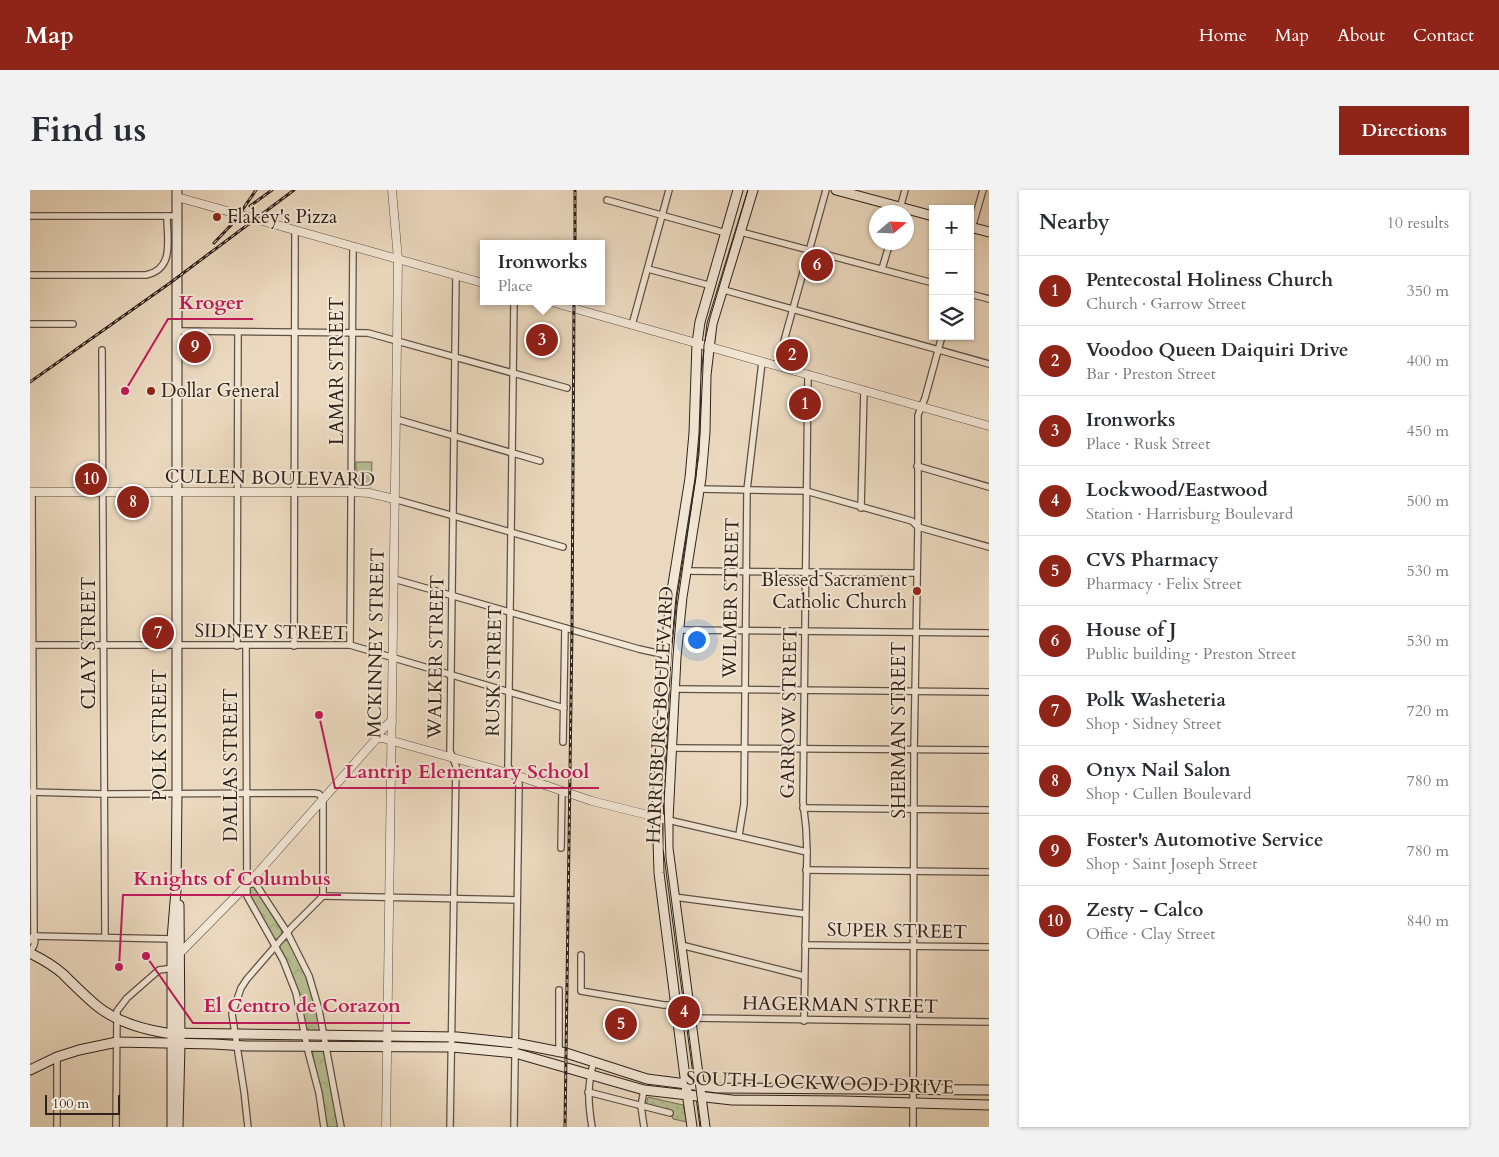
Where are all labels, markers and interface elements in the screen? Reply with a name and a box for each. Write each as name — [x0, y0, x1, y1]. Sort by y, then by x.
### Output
text: Map — [25, 19, 74, 52]
text: Home — [1199, 23, 1247, 48]
text: Map — [1275, 23, 1309, 48]
text: About — [1337, 23, 1385, 48]
text: Contact — [1413, 23, 1474, 48]
text: Find us — [30, 106, 146, 154]
button: Directions — [1339, 106, 1469, 155]
place label: Flakey's Pizza — [227, 204, 337, 230]
north arrow — [869, 205, 914, 250]
map controls — [929, 205, 974, 340]
button: + — [929, 205, 974, 250]
text: Nearby — [1039, 208, 1110, 237]
marker: Flakey's Pizza — [211, 211, 223, 223]
text: 10 results — [1387, 212, 1449, 234]
popup — [480, 240, 605, 305]
pin: 6 — [801, 246, 833, 284]
text: Ironworks — [498, 249, 587, 275]
button: − — [929, 250, 974, 295]
text: Pentecostal Holiness Church — [1086, 267, 1333, 293]
text: Place — [498, 275, 533, 297]
text: 1 — [1051, 280, 1059, 302]
text: 350 m — [1407, 280, 1449, 302]
callout: Kroger — [168, 284, 253, 319]
text: Kroger — [179, 289, 244, 316]
text: Church · Garrow Street — [1086, 293, 1246, 315]
button: layers — [929, 295, 974, 340]
street label: LAMAR STREET — [324, 297, 350, 445]
pin: 3 — [526, 321, 558, 359]
pin: 9 — [179, 328, 211, 366]
pin: 2 — [776, 336, 808, 374]
text: Voodoo Queen Daiquiri Drive — [1086, 337, 1348, 363]
text: 2 — [1051, 350, 1059, 372]
text: 400 m — [1407, 350, 1449, 372]
text: Bar · Preston Street — [1086, 363, 1216, 385]
place label: Dollar General — [161, 378, 280, 404]
marker: Dollar General — [145, 385, 157, 397]
pin: 1 — [789, 385, 821, 423]
text: Ironworks — [1086, 407, 1175, 433]
text: 3 — [1051, 420, 1059, 442]
text: 450 m — [1407, 420, 1449, 442]
text: Place · Rusk Street — [1086, 433, 1210, 455]
pin: 10 — [75, 460, 107, 498]
street label: CULLEN BOULEVARD — [165, 463, 375, 493]
text: Lockwood/Eastwood — [1086, 477, 1268, 503]
pin: 8 — [117, 483, 149, 521]
text: 4 — [1051, 490, 1059, 512]
text: 500 m — [1407, 490, 1449, 512]
text: Station · Harrisburg Boulevard — [1086, 503, 1293, 525]
street label: WILMER STREET — [717, 517, 745, 680]
street label: MCKINNEY STREET — [361, 547, 391, 738]
text: CVS Pharmacy — [1086, 547, 1219, 573]
text: 5 — [1051, 560, 1059, 582]
text: 530 m — [1407, 560, 1449, 582]
place label: Blessed Sacrament Catholic Church — [761, 567, 908, 615]
text: Pharmacy · Felix Street — [1086, 573, 1242, 595]
street label: WALKER STREET — [422, 575, 450, 740]
street label: CLAY STREET — [76, 577, 102, 709]
marker: Blessed Sacrament Catholic Church — [911, 585, 923, 597]
street label: HARRISBURG BOULEVARD — [640, 586, 680, 844]
street label: RUSK STREET — [480, 605, 508, 737]
pin: 7 — [142, 614, 174, 652]
text: House of J — [1086, 617, 1176, 643]
street label: SIDNEY STREET — [194, 618, 348, 646]
your location — [684, 627, 710, 653]
street label: GARROW STREET — [775, 627, 803, 799]
text: 6 — [1051, 630, 1059, 652]
text: 530 m — [1407, 630, 1449, 652]
street label: SHERMAN STREET — [886, 641, 912, 819]
text: Public building · Preston Street — [1086, 643, 1296, 665]
street label: POLK STREET — [147, 669, 173, 801]
text: Polk Washeteria — [1086, 687, 1226, 713]
street label: DALLAS STREET — [218, 688, 244, 842]
text: 7 — [1051, 700, 1059, 722]
text: 720 m — [1407, 700, 1449, 722]
text: Shop · Sidney Street — [1086, 713, 1221, 735]
callout: Lantrip Elementary School — [335, 753, 599, 788]
text: Onyx Nail Salon — [1086, 757, 1231, 783]
text: Lantrip Elementary School — [345, 758, 589, 785]
text: 8 — [1051, 770, 1059, 792]
text: 780 m — [1407, 770, 1449, 792]
text: Shop · Cullen Boulevard — [1086, 783, 1251, 805]
text: Foster's Automotive Service — [1086, 827, 1323, 853]
text: 9 — [1051, 840, 1059, 862]
text: 780 m — [1407, 840, 1449, 862]
text: Shop · Saint Joseph Street — [1086, 853, 1257, 875]
callout: Knights of Columbus — [123, 860, 341, 895]
text: Knights of Columbus — [133, 865, 331, 892]
text: Zesty - Calco — [1086, 897, 1203, 923]
text: 10 — [1047, 910, 1063, 932]
text: 840 m — [1407, 910, 1449, 932]
street label: SUPER STREET — [827, 917, 967, 945]
text: Office · Clay Street — [1086, 923, 1215, 945]
callout: El Centro de Corazon — [193, 988, 410, 1023]
street label: HAGERMAN STREET — [742, 990, 938, 1020]
text: El Centro de Corazon — [203, 992, 401, 1019]
pin: 4 — [668, 993, 700, 1031]
pin: 5 — [605, 1005, 637, 1043]
street label: SOUTH LOCKWOOD DRIVE — [686, 1065, 954, 1101]
scale bar — [45, 1092, 120, 1115]
text: 100 m — [52, 1094, 89, 1113]

